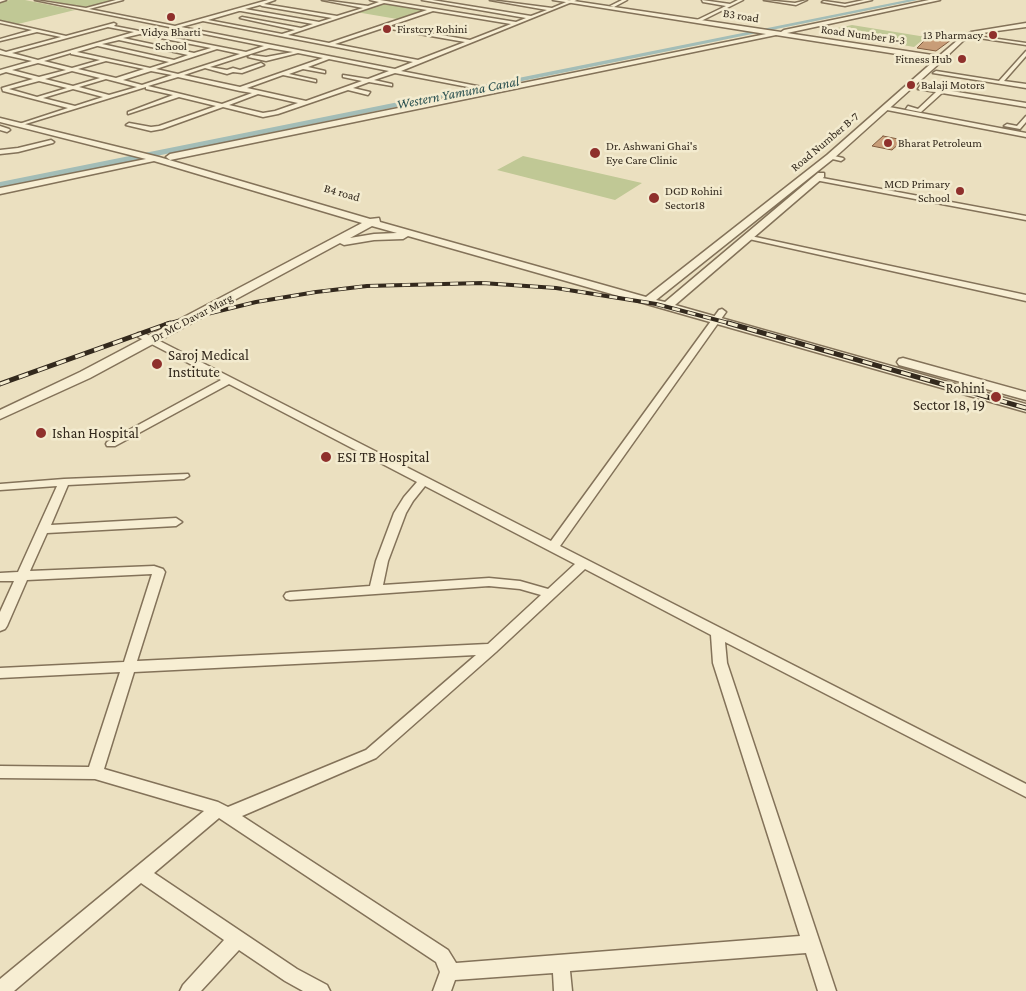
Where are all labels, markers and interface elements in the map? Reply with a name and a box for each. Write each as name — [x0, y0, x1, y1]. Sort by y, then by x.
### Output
street label: B3 road — [722, 6, 760, 26]
marker: Vidya Bharti School — [165, 11, 177, 23]
place label: Firstcry Rohini — [397, 22, 467, 36]
street label: Road Number B-3 — [820, 22, 906, 48]
marker: Firstcry Rohini — [381, 23, 393, 35]
place label: Vidya Bharti School — [141, 25, 201, 53]
place label: 13 Pharmacy — [923, 28, 983, 42]
marker: 13 Pharmacy — [987, 29, 999, 41]
place label: Fitness Hub — [895, 52, 952, 66]
marker: Fitness Hub — [956, 53, 968, 65]
water label: Western Yamuna Canal — [395, 73, 521, 113]
place label: Balaji Motors — [921, 78, 985, 92]
marker: Balaji Motors — [905, 79, 917, 91]
street label: Road Number B-7 — [788, 109, 862, 175]
place label: Bharat Petroleum — [898, 136, 982, 150]
marker: Bharat Petroleum — [882, 137, 894, 149]
place label: Dr. Ashwani Ghai's Eye Care Clinic — [606, 139, 697, 167]
marker: Dr. Ashwani Ghai's Eye Care Clinic — [588, 146, 602, 160]
place label: MCD Primary School — [884, 177, 950, 205]
street label: B4 road — [322, 181, 362, 205]
place label: DGD Rohini Sector18 — [665, 184, 722, 212]
marker: MCD Primary School — [954, 185, 966, 197]
marker: DGD Rohini Sector18 — [647, 191, 661, 205]
street label: Dr MC Davar Marg — [149, 290, 235, 346]
place label: Saroj Medical Institute — [168, 346, 249, 381]
marker: Saroj Medical Institute — [150, 357, 164, 371]
place label: Rohini Sector 18, 19 — [913, 379, 985, 414]
marker: Rohini Sector 18, 19 — [989, 390, 1003, 404]
place label: Ishan Hospital — [52, 424, 139, 442]
marker: Ishan Hospital — [34, 426, 48, 440]
place label: ESI TB Hospital — [337, 448, 429, 466]
marker: ESI TB Hospital — [319, 450, 333, 464]

